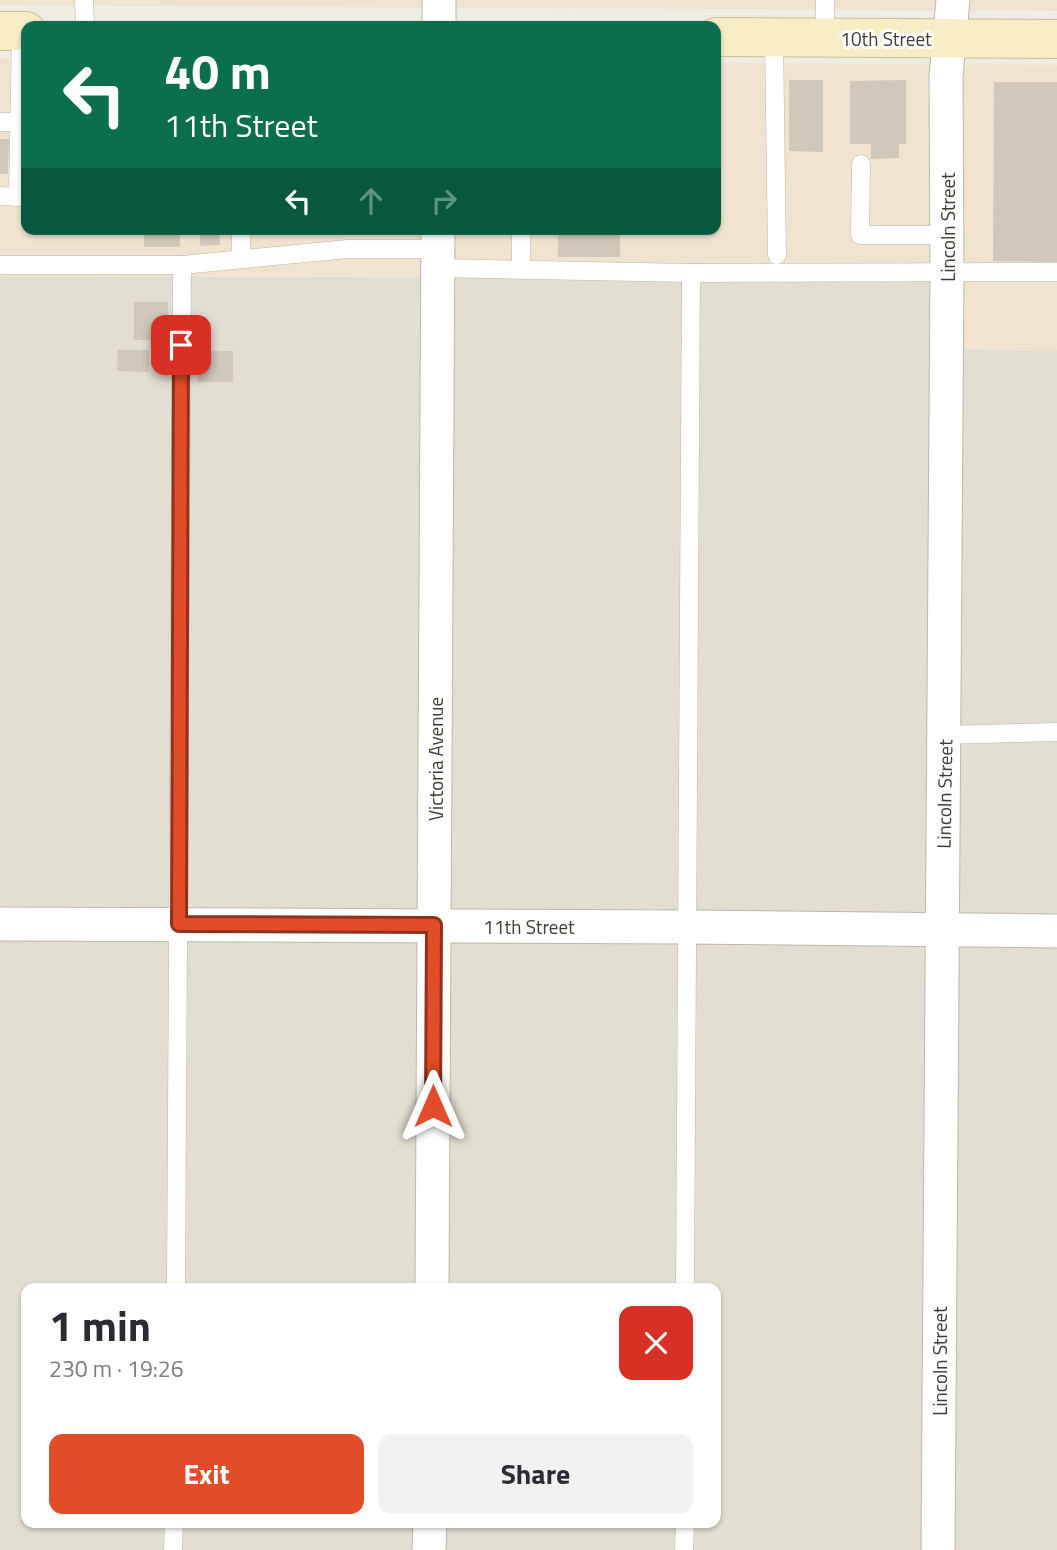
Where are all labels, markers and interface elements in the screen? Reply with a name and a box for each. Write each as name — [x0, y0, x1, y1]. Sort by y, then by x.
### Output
street label: 10th Street — [840, 24, 932, 53]
text: 40 m — [164, 33, 271, 108]
icon: left — [49, 49, 140, 140]
text: 11th Street — [164, 101, 318, 149]
street label: Lincoln Street — [933, 172, 962, 282]
icon: left — [279, 182, 317, 220]
icon: ahead — [352, 182, 390, 220]
icon: right — [425, 182, 463, 220]
pin — [151, 315, 211, 375]
icon: arrive — [162, 326, 200, 364]
street label: Victoria Avenue — [421, 697, 450, 821]
street label: Lincoln Street — [929, 739, 959, 849]
street label: 11th Street — [483, 912, 575, 941]
position arrow — [396, 1069, 470, 1143]
text: 1 min — [49, 1293, 151, 1357]
button: close — [619, 1306, 693, 1380]
street label: Lincoln Street — [925, 1306, 954, 1416]
text: 230 m · 19:26 — [49, 1351, 184, 1386]
button: Exit — [49, 1434, 364, 1514]
button: Share — [378, 1434, 693, 1514]

